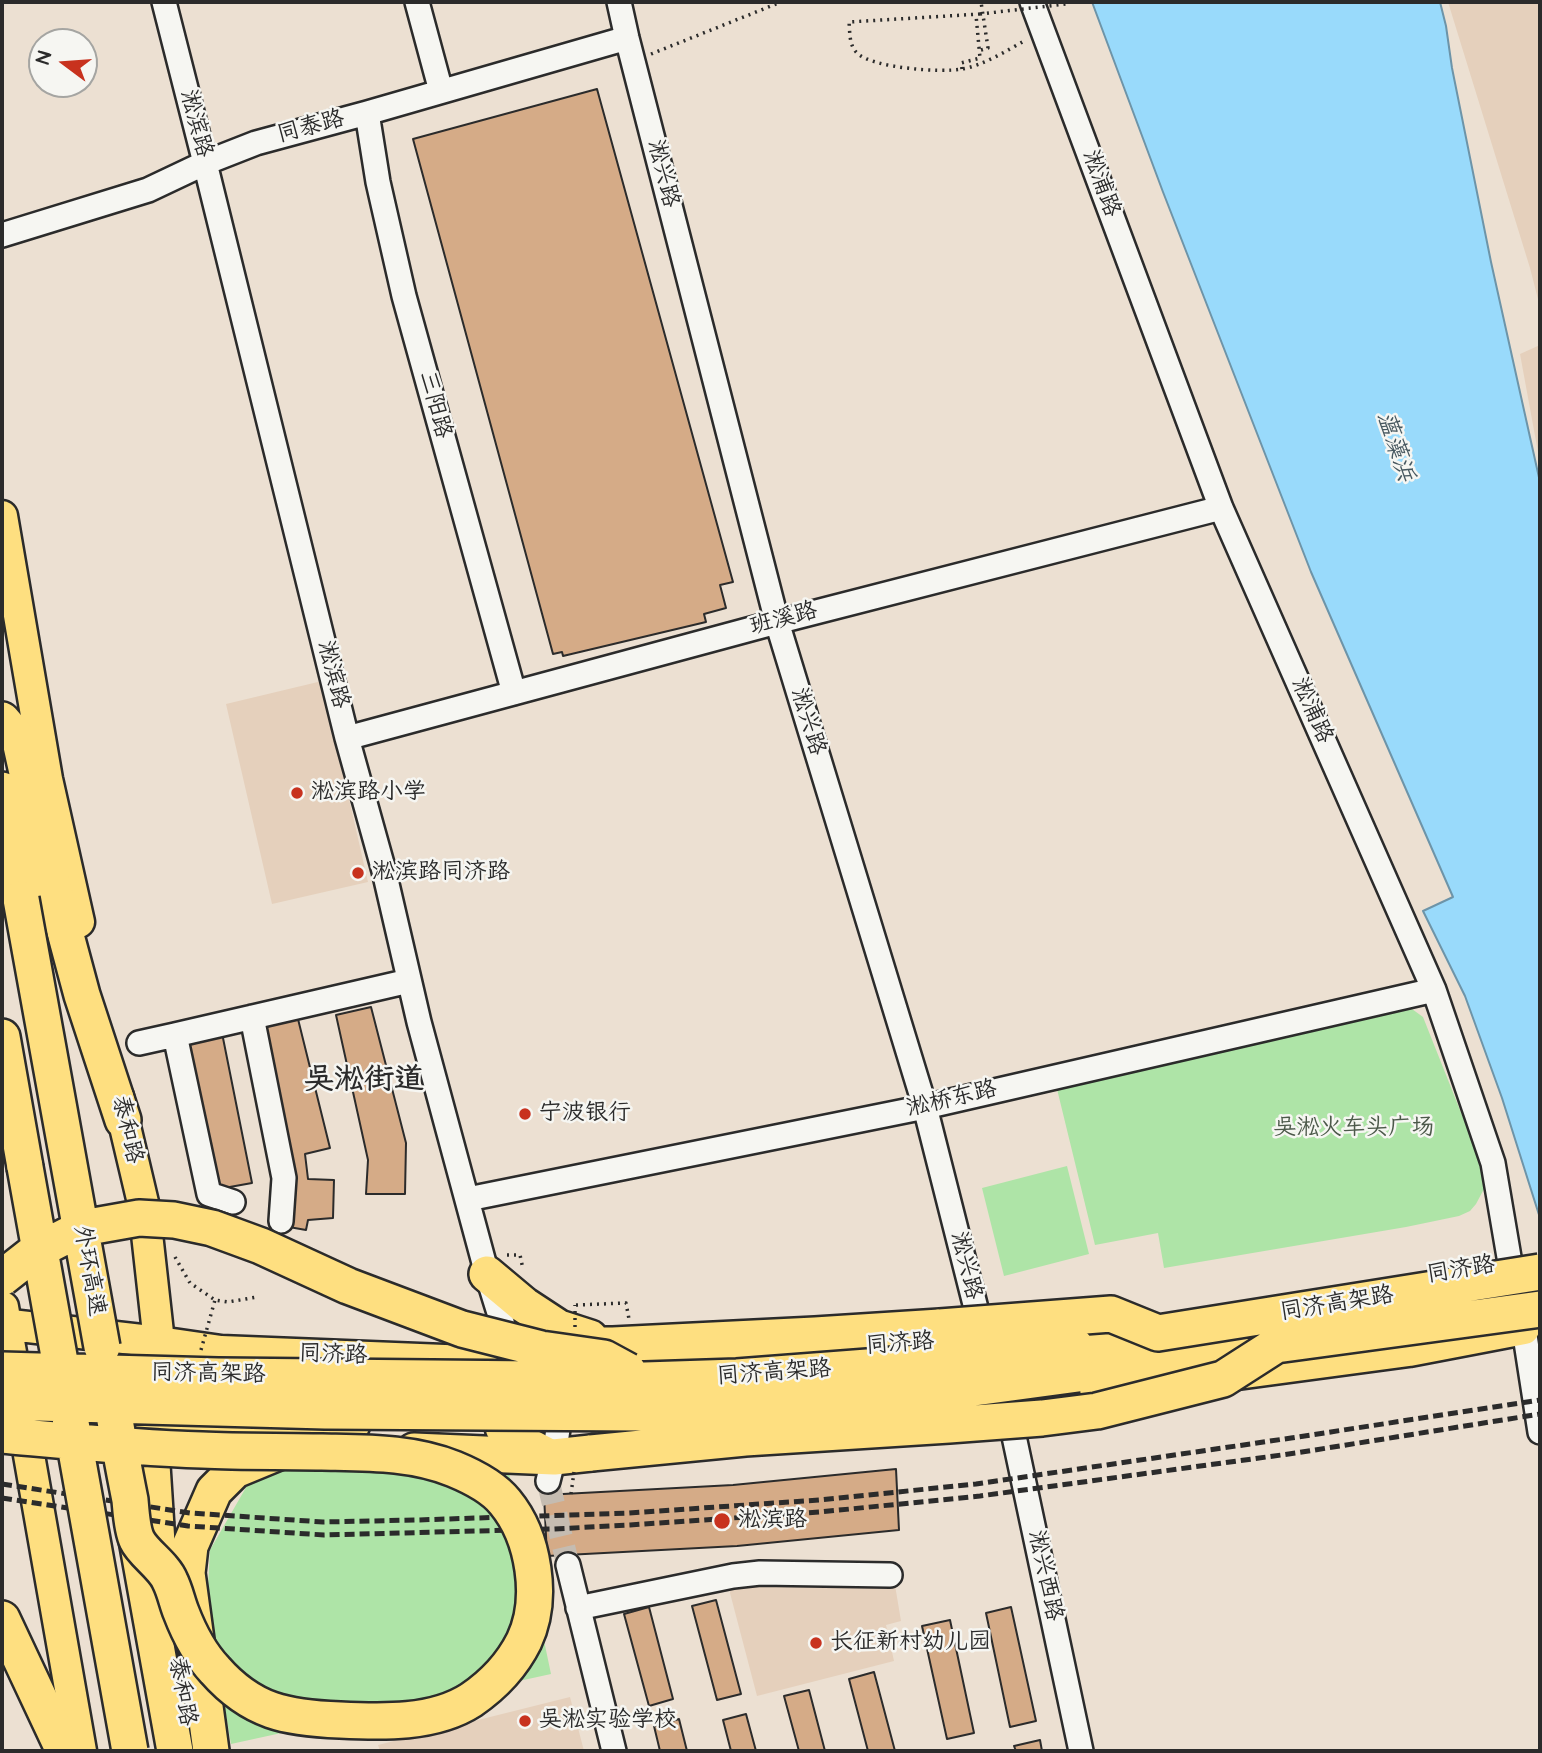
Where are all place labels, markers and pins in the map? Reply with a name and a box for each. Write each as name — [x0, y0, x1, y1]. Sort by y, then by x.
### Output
place label: 淞滨路小学 — [311, 779, 426, 807]
marker: 淞滨路小学 — [289, 785, 305, 801]
place label: 淞滨路同济路 — [372, 859, 510, 887]
marker: 淞滨路同济路 — [350, 865, 366, 881]
place label: 宁波银行 — [539, 1100, 631, 1128]
marker: 宁波银行 — [517, 1106, 533, 1122]
place label: 淞滨路 — [738, 1507, 807, 1535]
marker: 淞滨路 — [712, 1511, 732, 1531]
place label: 长征新村幼儿园 — [830, 1629, 991, 1657]
marker: 长征新村幼儿园 — [808, 1635, 824, 1651]
place label: 吴淞实验学校 — [539, 1707, 677, 1735]
marker: 吴淞实验学校 — [517, 1713, 533, 1729]

